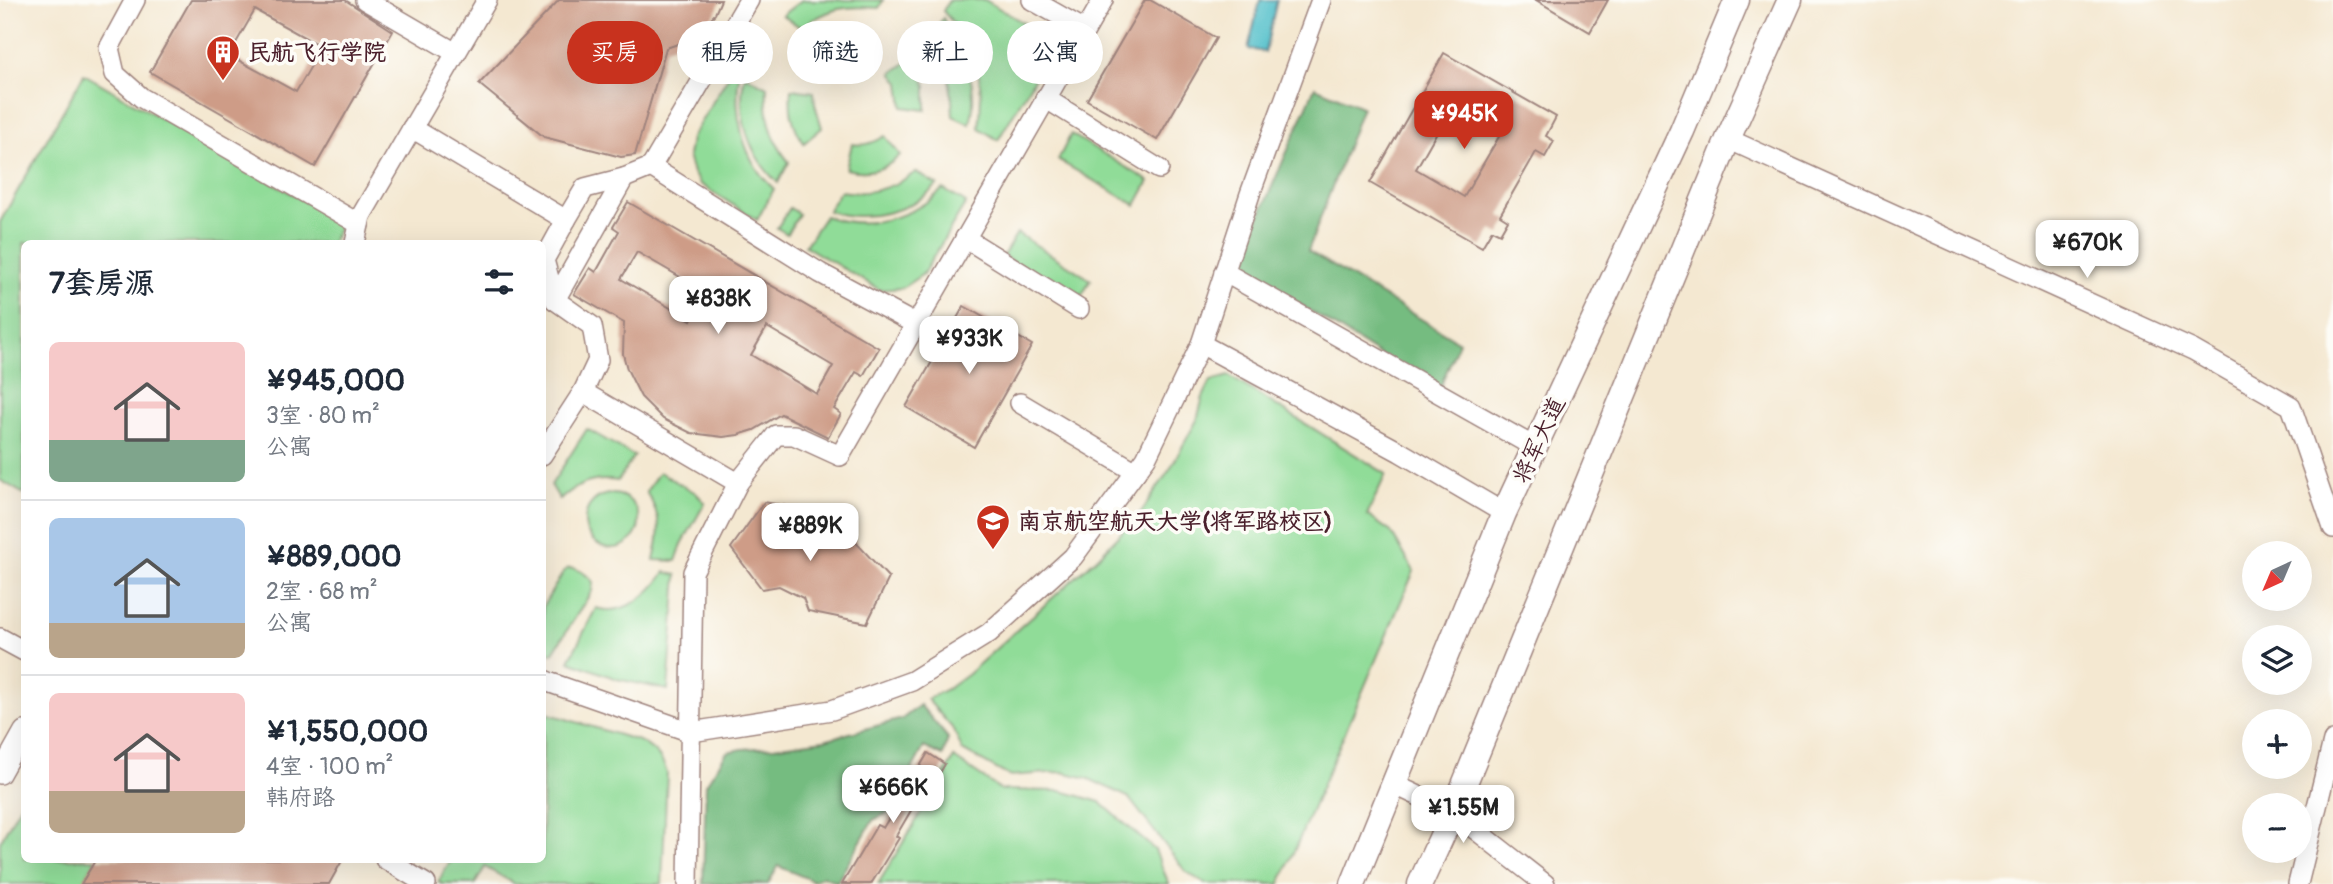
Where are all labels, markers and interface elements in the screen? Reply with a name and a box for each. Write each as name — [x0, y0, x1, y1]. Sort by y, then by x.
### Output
chip: 买房 — [567, 21, 663, 84]
chip: 租房 — [677, 21, 773, 84]
chip: 筛选 — [787, 21, 883, 84]
chip: 新上 — [897, 21, 993, 84]
chip: 公寓 — [1007, 21, 1103, 84]
building icon: 民航飞行学院 — [204, 33, 242, 82]
place label: 民航飞行学院 — [248, 38, 386, 67]
pin: ¥945K — [1415, 92, 1513, 151]
text: ¥945K — [1430, 99, 1498, 128]
pin: ¥670K — [2038, 220, 2136, 280]
text: ¥670K — [2052, 228, 2122, 257]
icon: filters — [480, 263, 518, 301]
text: 7套房源 — [49, 265, 155, 302]
pin: ¥838K — [669, 276, 767, 336]
text: ¥838K — [685, 284, 751, 313]
pin: ¥933K — [920, 316, 1018, 376]
text: ¥933K — [935, 324, 1003, 353]
text: ¥945,000 — [266, 362, 405, 399]
icon: home — [105, 370, 189, 454]
street label: 将军大道 — [1506, 392, 1572, 488]
text: 3室 · 80 m² — [266, 401, 380, 430]
text: 公寓 — [266, 432, 312, 461]
school or university icon: 南京航空航天大学(将军路校区) — [974, 502, 1012, 551]
pin: ¥889K — [761, 504, 859, 563]
place label: 南京航空航天大学(将军路校区) — [1018, 507, 1332, 536]
text: ¥889K — [778, 511, 842, 540]
text: ¥889,000 — [266, 538, 402, 575]
north arrow — [2242, 541, 2312, 611]
map controls — [2242, 541, 2312, 863]
icon: home — [105, 546, 189, 630]
text: 2室 · 68 m² — [266, 577, 378, 606]
text: 公寓 — [266, 608, 312, 637]
button: layers — [2242, 625, 2312, 695]
button: + — [2242, 709, 2312, 779]
text: ¥1,550,000 — [266, 713, 428, 750]
icon: home — [105, 721, 189, 805]
text: 4室 · 100 m² — [266, 752, 393, 781]
pin: ¥666K — [844, 766, 942, 825]
text: ¥666K — [858, 773, 928, 802]
text: 韩府路 — [266, 783, 335, 812]
pin: ¥1.55M — [1406, 786, 1520, 845]
text: ¥1.55M — [1427, 793, 1499, 822]
button: − — [2242, 793, 2312, 863]

